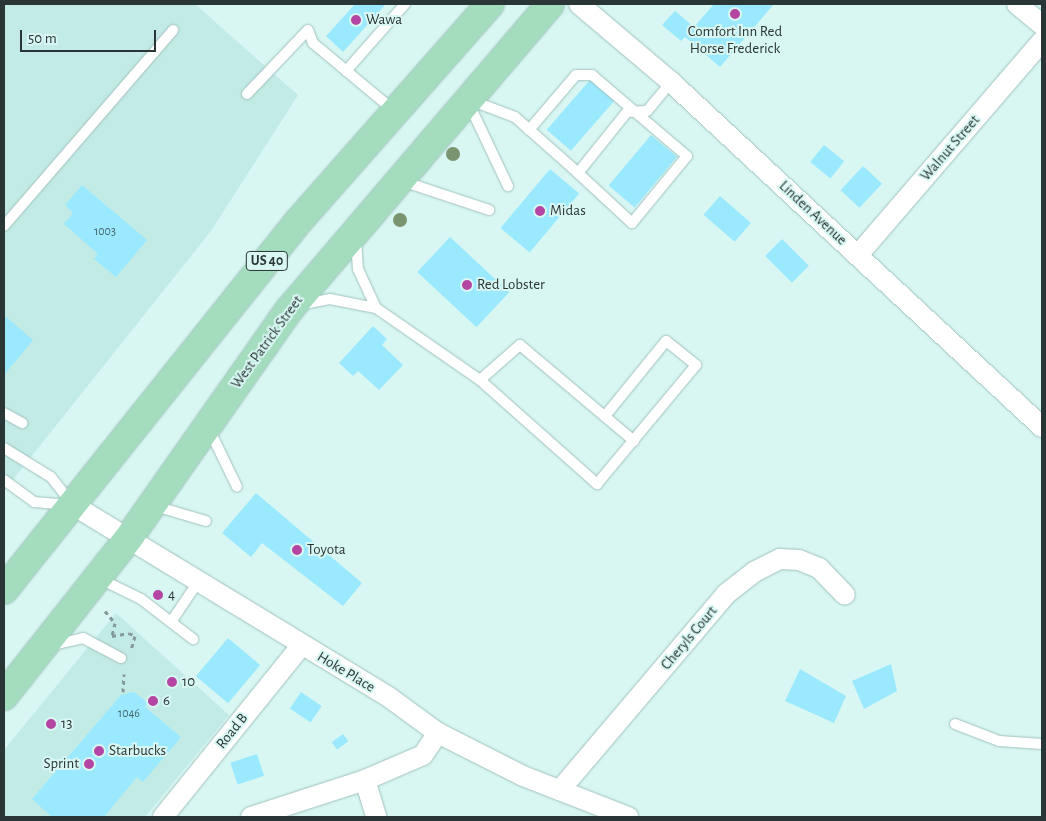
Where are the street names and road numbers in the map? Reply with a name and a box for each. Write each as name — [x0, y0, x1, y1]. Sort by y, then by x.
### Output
street label: Walnut Street — [917, 111, 983, 185]
street label: Linden Avenue — [775, 177, 851, 249]
road number: US 40 — [246, 250, 288, 272]
street label: West Patrick Street — [227, 292, 307, 392]
street label: Cheryls Court — [657, 602, 721, 674]
street label: Hoke Place — [314, 648, 378, 696]
street label: Road B — [212, 710, 252, 752]

